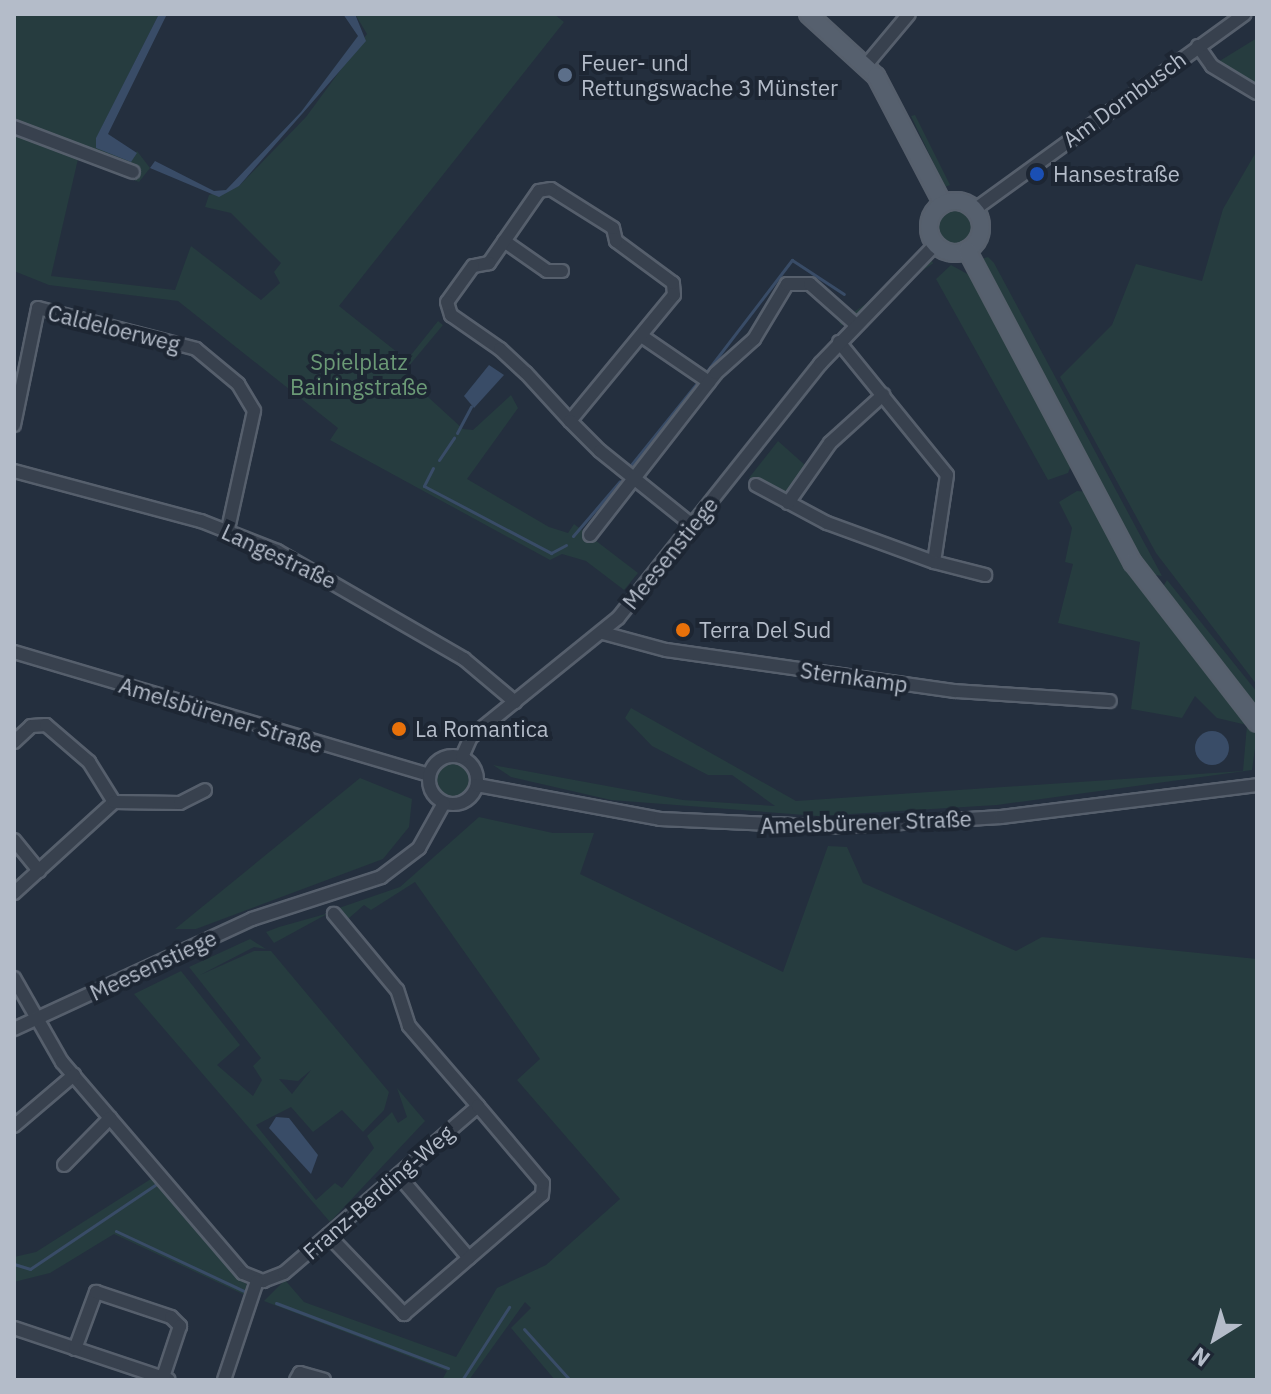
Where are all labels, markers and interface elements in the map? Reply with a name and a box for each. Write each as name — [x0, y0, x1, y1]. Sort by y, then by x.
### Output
street label: Am Dornbusch — [1057, 46, 1191, 152]
place label: Feuer- und Rettungswache 3 Münster — [581, 49, 838, 100]
marker: Feuer- und Rettungswache 3 Münster — [556, 66, 574, 84]
place label: Hansestraße — [1053, 161, 1180, 187]
marker: Hansestraße — [1028, 165, 1046, 183]
street label: Caldeloerweg — [45, 299, 183, 357]
park label: Spielplatz Bainingstraße — [290, 348, 428, 400]
street label: Meesenstiege — [617, 492, 723, 614]
street label: Langestraße — [218, 518, 340, 594]
place label: Terra Del Sud — [699, 617, 831, 643]
marker: Terra Del Sud — [674, 621, 692, 639]
street label: Sternkamp — [799, 656, 909, 698]
street label: Amelsbürener Straße — [116, 671, 326, 759]
place label: La Romantica — [415, 716, 548, 742]
marker: La Romantica — [390, 720, 408, 738]
street label: Amelsbürener Straße — [760, 805, 972, 839]
street label: Meesenstiege — [85, 924, 221, 1006]
street label: Franz-Berding-Weg — [297, 1119, 459, 1265]
north arrow — [1175, 1298, 1255, 1378]
text: N — [1185, 1341, 1215, 1374]

